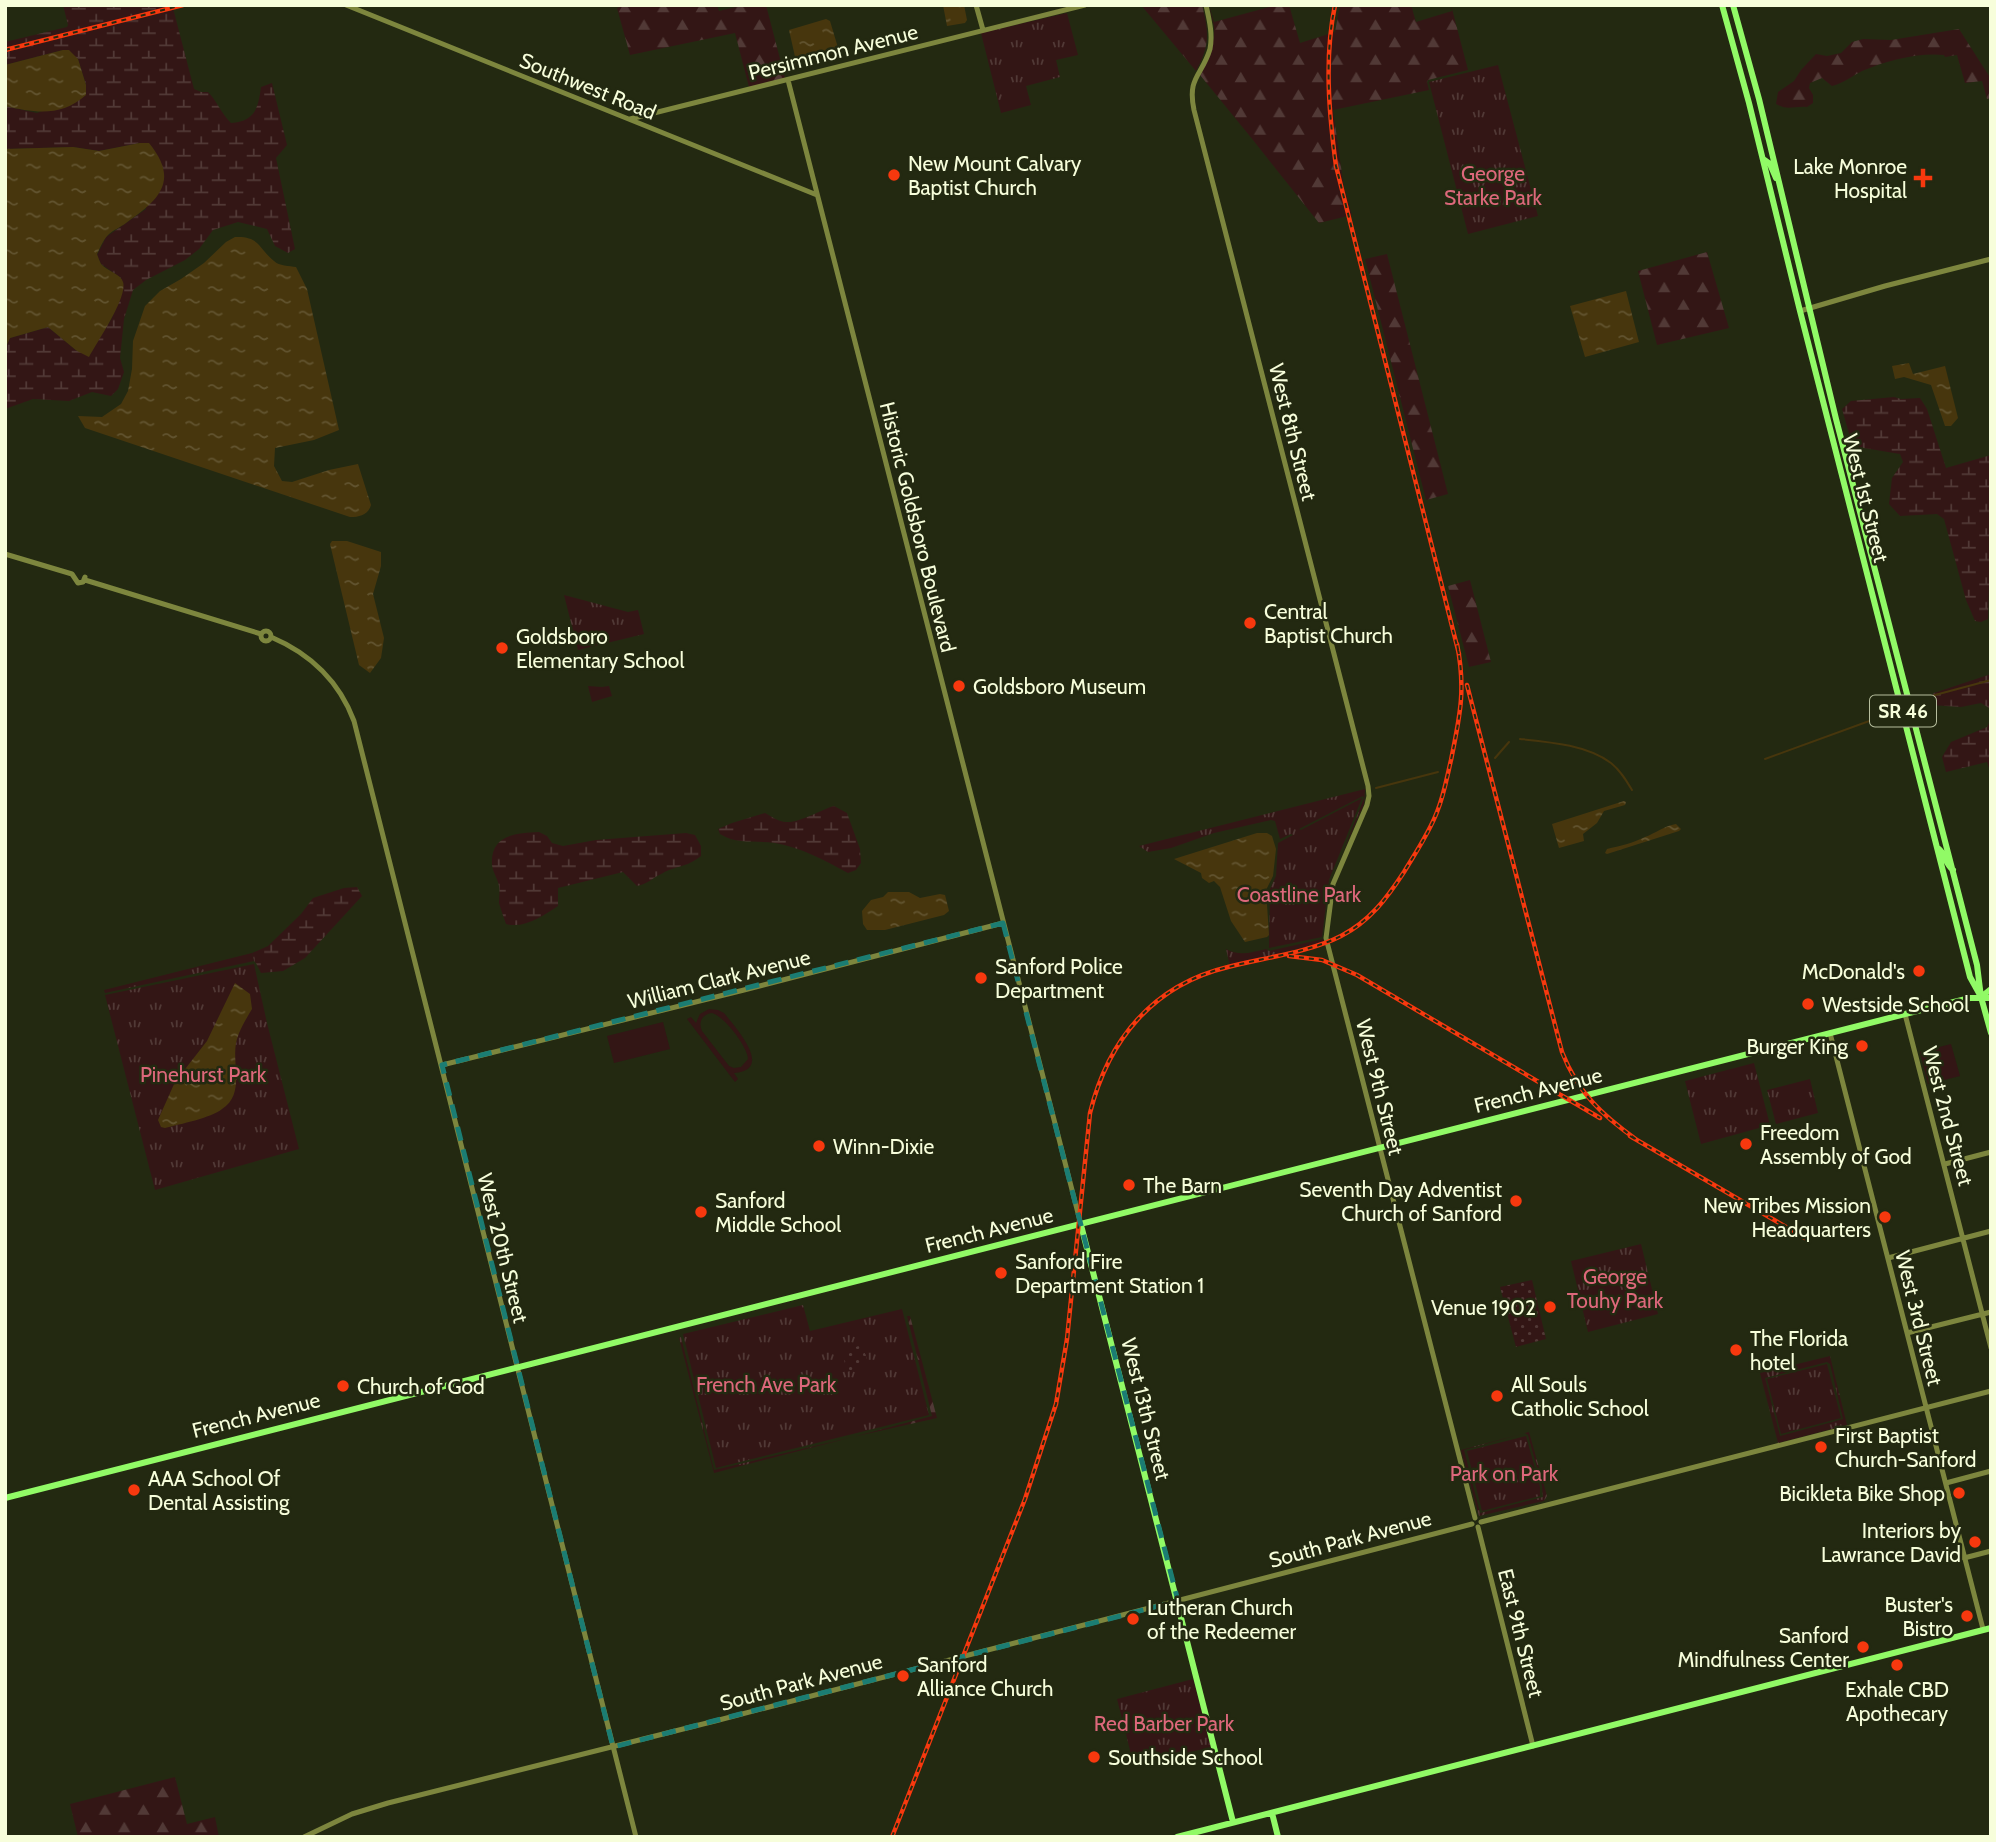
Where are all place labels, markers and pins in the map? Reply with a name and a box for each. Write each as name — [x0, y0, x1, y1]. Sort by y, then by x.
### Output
place label: New Mount Calvary Baptist Church — [908, 151, 1082, 200]
place label: Lake Monroe Hospital — [1793, 154, 1907, 203]
marker: New Mount Calvary Baptist Church — [886, 167, 902, 183]
marker: Lake Monroe Hospital — [1913, 168, 1933, 188]
place label: Central Baptist Church — [1264, 599, 1393, 648]
marker: Central Baptist Church — [1242, 615, 1258, 631]
place label: Goldsboro Elementary School — [516, 624, 684, 673]
marker: Goldsboro Elementary School — [494, 640, 510, 656]
place label: Goldsboro Museum — [973, 674, 1146, 699]
marker: Goldsboro Museum — [951, 678, 967, 694]
place label: Sanford Police Department — [995, 954, 1123, 1003]
place label: McDonald's — [1802, 959, 1905, 984]
marker: McDonald's — [1911, 963, 1927, 979]
marker: Sanford Police Department — [973, 970, 989, 986]
place label: Westside School — [1822, 992, 1969, 1017]
marker: Westside School — [1800, 996, 1816, 1012]
place label: Burger King — [1746, 1034, 1849, 1059]
marker: Burger King — [1854, 1038, 1870, 1054]
place label: Freedom Assembly of God — [1760, 1120, 1912, 1169]
place label: Winn-Dixie — [833, 1134, 935, 1159]
marker: Freedom Assembly of God — [1738, 1136, 1754, 1152]
marker: Winn-Dixie — [811, 1138, 827, 1154]
place label: The Barn — [1143, 1173, 1222, 1198]
marker: The Barn — [1121, 1177, 1137, 1193]
place label: Seventh Day Adventist Church of Sanford — [1299, 1177, 1502, 1226]
place label: Sanford Middle School — [715, 1188, 841, 1237]
marker: Seventh Day Adventist Church of Sanford — [1508, 1193, 1524, 1209]
place label: New Tribes Mission Headquarters — [1703, 1193, 1871, 1242]
marker: Sanford Middle School — [693, 1204, 709, 1220]
marker: New Tribes Mission Headquarters — [1877, 1209, 1893, 1225]
place label: Sanford Fire Department Station 1 — [1015, 1249, 1204, 1298]
marker: Sanford Fire Department Station 1 — [993, 1265, 1009, 1281]
place label: Venue 1902 — [1431, 1295, 1536, 1320]
marker: Venue 1902 — [1542, 1299, 1558, 1315]
place label: The Florida hotel — [1750, 1326, 1848, 1375]
marker: The Florida hotel — [1728, 1342, 1744, 1358]
place label: All Souls Catholic School — [1511, 1372, 1649, 1421]
place label: Church of God — [357, 1374, 485, 1399]
marker: Church of God — [335, 1378, 351, 1394]
marker: All Souls Catholic School — [1489, 1388, 1505, 1404]
place label: First Baptist Church-Sanford — [1835, 1423, 1977, 1472]
marker: First Baptist Church-Sanford — [1813, 1439, 1829, 1455]
place label: AAA School Of Dental Assisting — [148, 1466, 290, 1515]
place label: Bicikleta Bike Shop — [1779, 1481, 1945, 1506]
marker: AAA School Of Dental Assisting — [126, 1482, 142, 1498]
marker: Bicikleta Bike Shop — [1951, 1485, 1967, 1501]
place label: Interiors by Lawrance David — [1821, 1518, 1961, 1567]
marker: Interiors by Lawrance David — [1967, 1534, 1983, 1550]
place label: Buster's Bistro — [1884, 1592, 1953, 1641]
place label: Lutheran Church of the Redeemer — [1147, 1595, 1296, 1644]
marker: Buster's Bistro — [1959, 1608, 1975, 1624]
marker: Lutheran Church of the Redeemer — [1125, 1611, 1141, 1627]
place label: Sanford Mindfulness Center — [1677, 1623, 1849, 1672]
marker: Sanford Mindfulness Center — [1855, 1639, 1871, 1655]
place label: Sanford Alliance Church — [917, 1652, 1053, 1701]
marker: Exhale CBD Apothecary — [1889, 1657, 1905, 1673]
marker: Sanford Alliance Church — [895, 1668, 911, 1684]
place label: Exhale CBD Apothecary — [1845, 1677, 1949, 1726]
place label: Southside School — [1108, 1745, 1263, 1770]
marker: Southside School — [1086, 1749, 1102, 1765]

